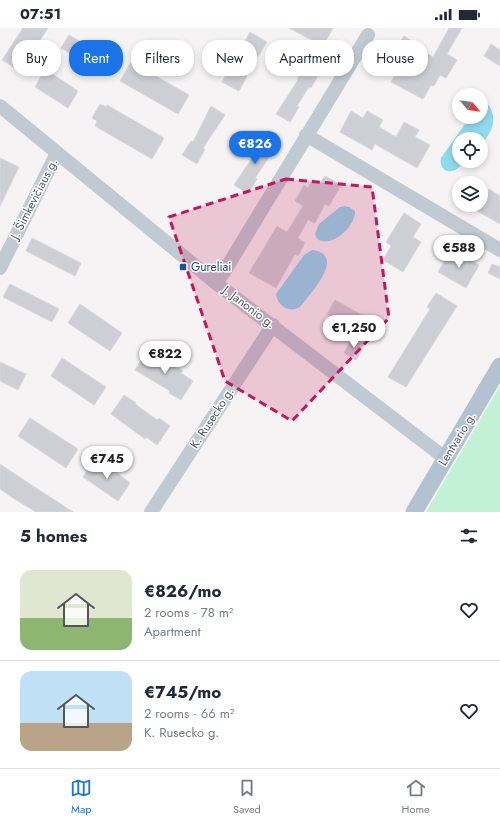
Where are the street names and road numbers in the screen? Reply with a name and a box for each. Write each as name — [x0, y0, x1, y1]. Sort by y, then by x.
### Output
street label: J. Šimkevičiaus g. — [5, 156, 62, 244]
street label: J. Janonio g. — [217, 280, 279, 333]
street label: K. Rusecko g. — [186, 384, 238, 452]
street label: Lentvario g. — [434, 409, 480, 469]

